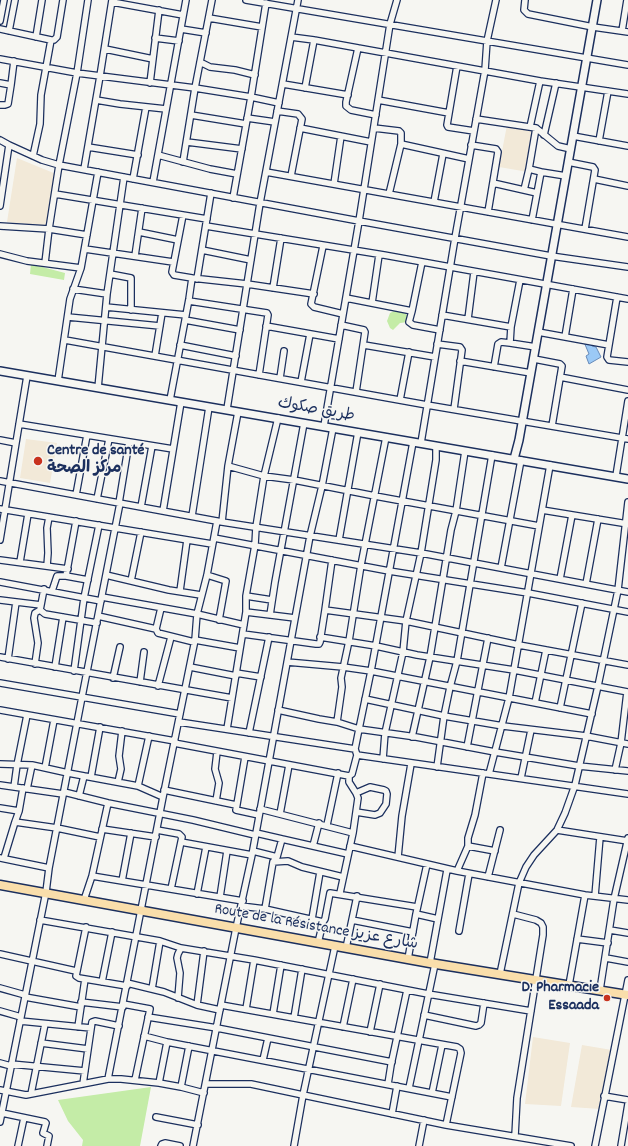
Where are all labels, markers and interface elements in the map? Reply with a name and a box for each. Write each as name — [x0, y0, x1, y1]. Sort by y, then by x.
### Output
street label: طريق صكوك — [276, 395, 356, 427]
place label: Centre de santé مركز الصحة — [47, 442, 145, 480]
marker: Centre de santé مركز الصحة — [32, 455, 44, 467]
street label: Route de la Résistance شارع عزيز — [213, 901, 419, 955]
place label: D. Pharmacie Essaada — [521, 979, 599, 1017]
marker: D. Pharmacie Essaada — [602, 993, 612, 1003]

